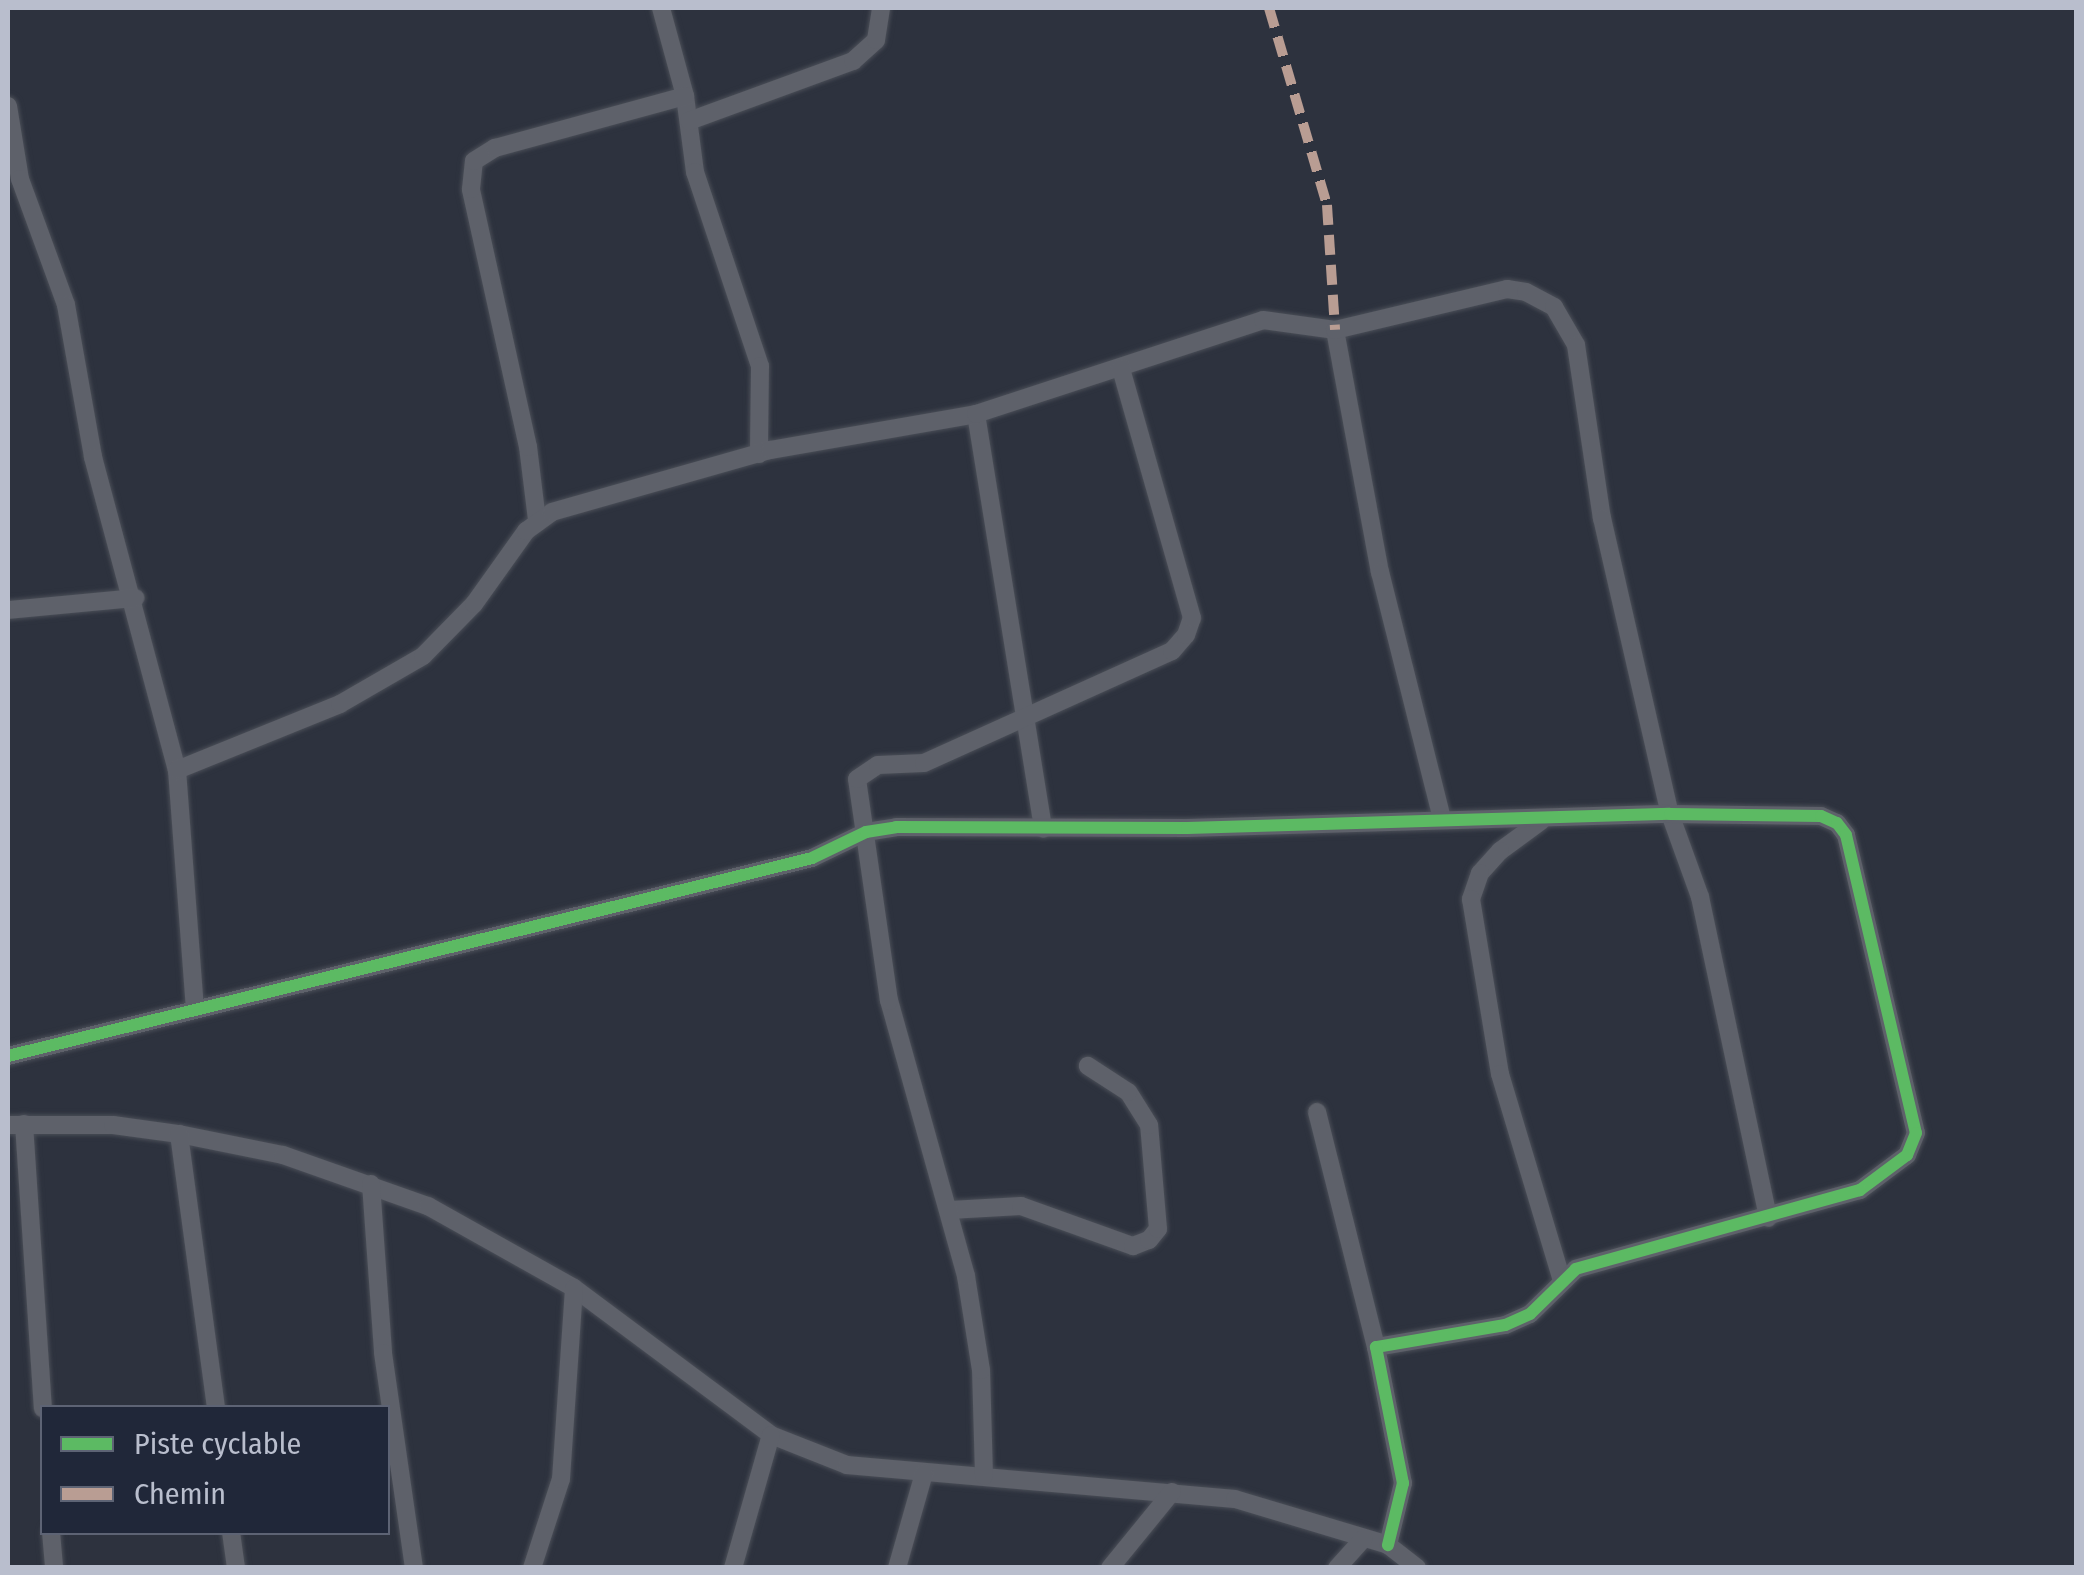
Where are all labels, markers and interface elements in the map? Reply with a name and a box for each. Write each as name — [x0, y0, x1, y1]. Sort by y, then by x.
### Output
legend — [40, 1405, 390, 1535]
text: Piste cyclable — [134, 1426, 301, 1462]
text: Chemin — [134, 1476, 226, 1512]

